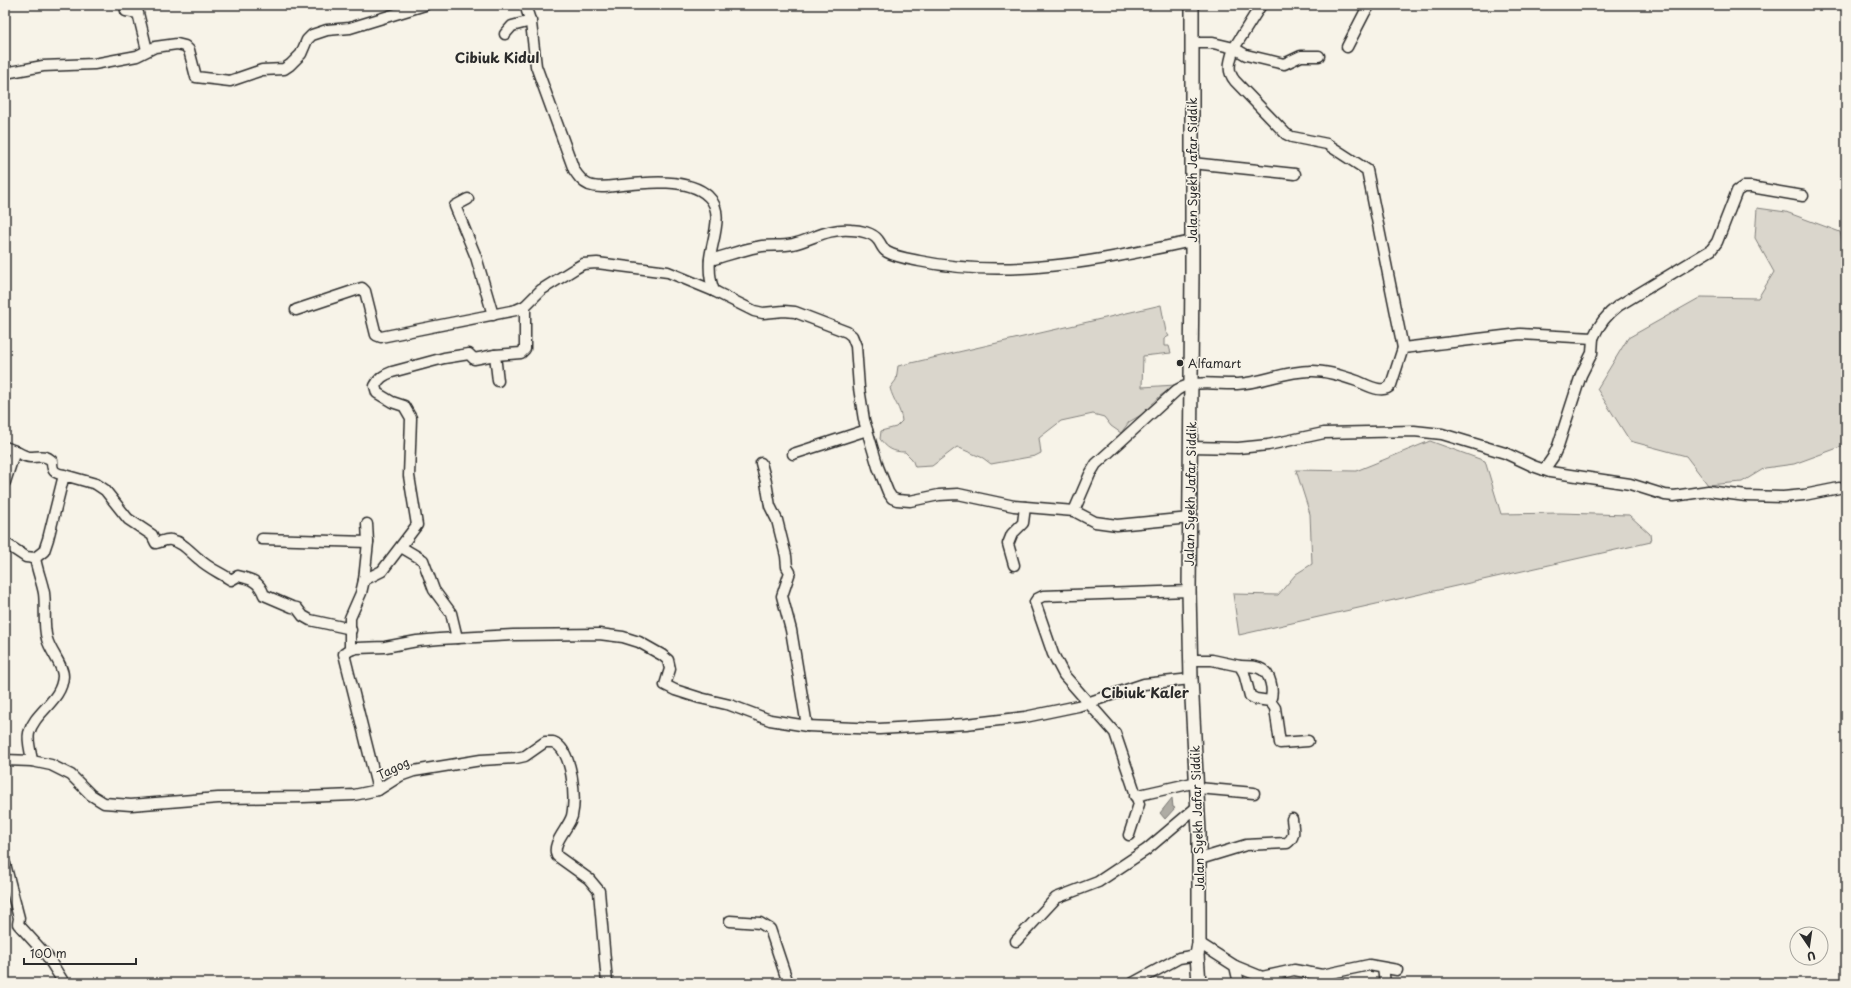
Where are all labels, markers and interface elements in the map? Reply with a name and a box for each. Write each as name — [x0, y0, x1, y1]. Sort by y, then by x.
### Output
district label: Cibiuk Kidul — [455, 47, 539, 68]
street label: Jalan Syekh Jafar Siddik — [1183, 97, 1201, 243]
place label: Alfamart — [1188, 354, 1241, 372]
marker: Alfamart — [1175, 358, 1185, 368]
street label: Jalan Syekh Jafar Siddik — [1180, 421, 1200, 567]
district label: Cibiuk Kaler — [1101, 682, 1190, 703]
street label: Jalan Syekh Jafar Siddik — [1185, 745, 1209, 891]
street label: Tagog — [374, 752, 412, 784]
north arrow — [1789, 926, 1829, 966]
scale bar — [24, 940, 136, 966]
text: 100 m — [30, 944, 67, 962]
text: U — [1805, 947, 1817, 965]

